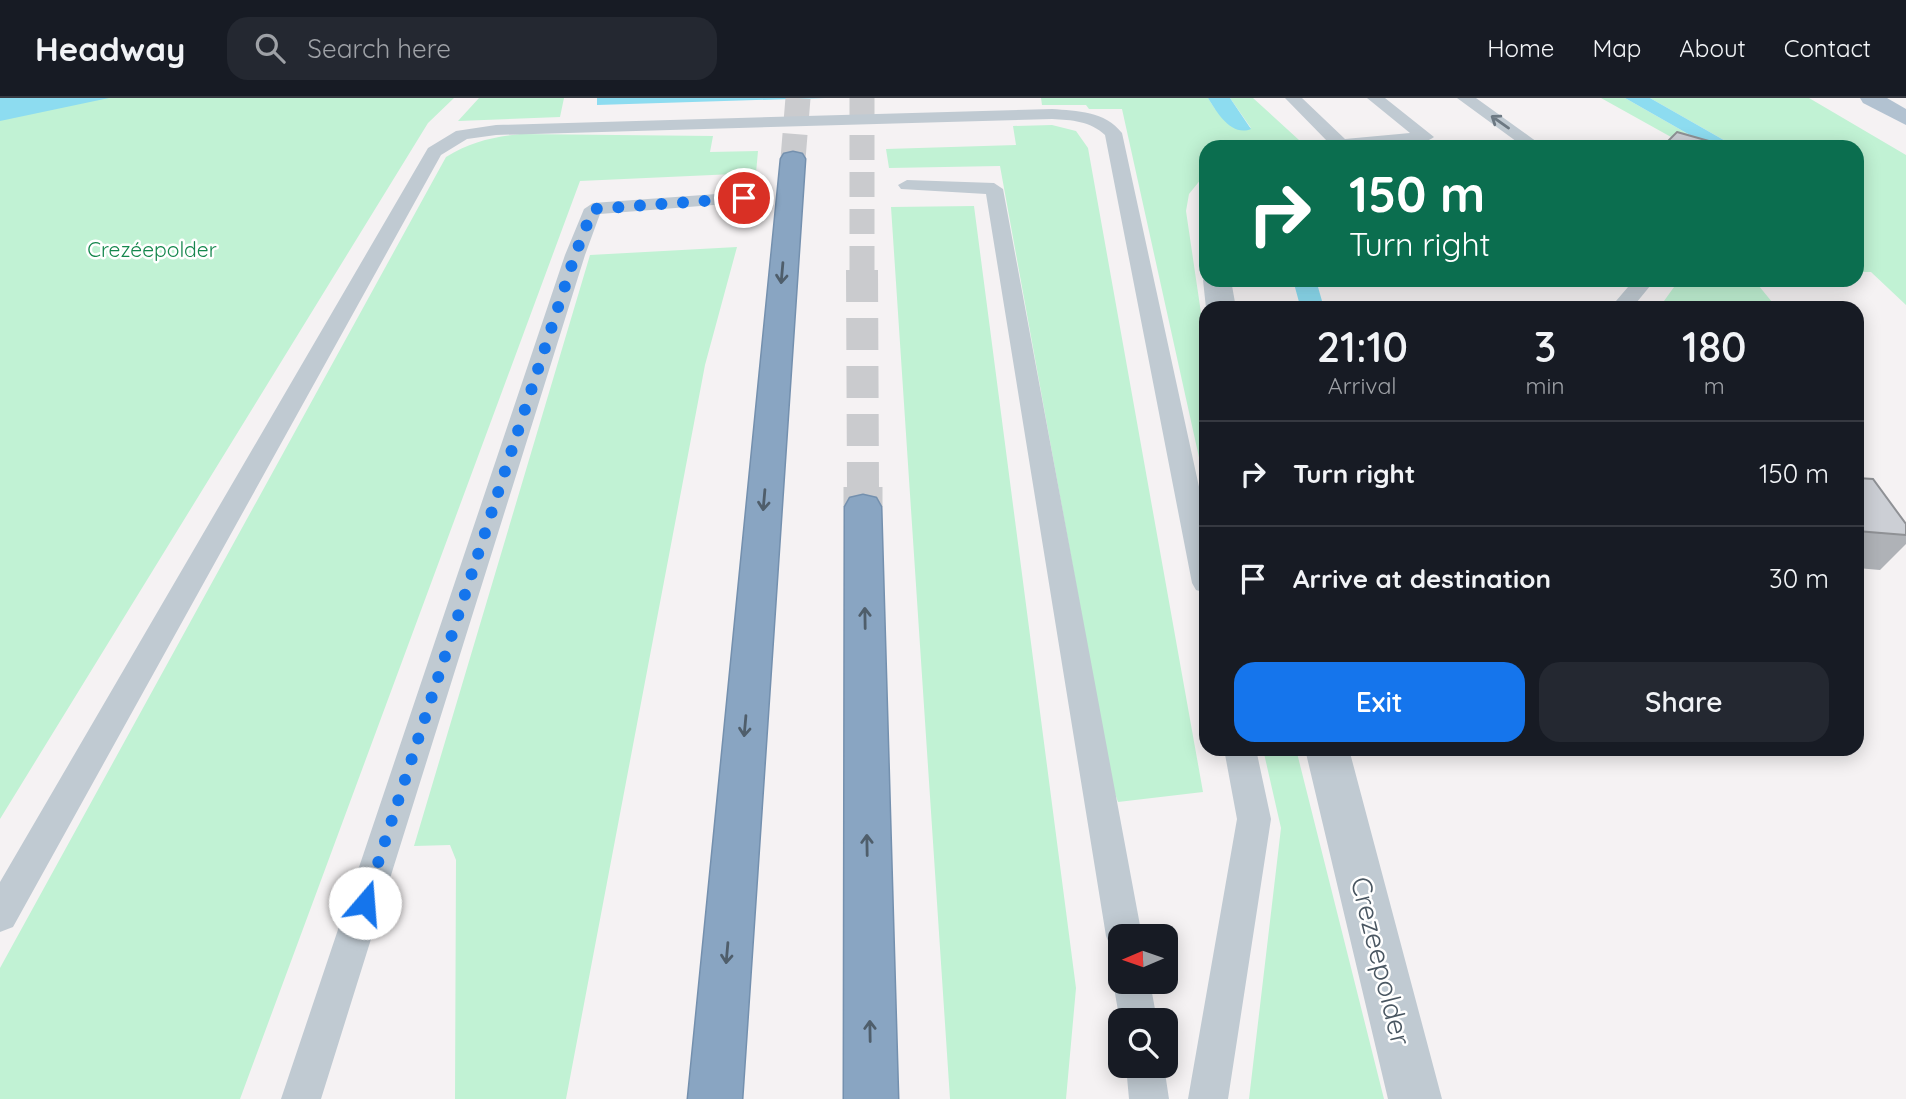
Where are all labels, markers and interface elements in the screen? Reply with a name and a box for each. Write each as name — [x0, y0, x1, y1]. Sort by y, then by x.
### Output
search box — [227, 17, 717, 80]
text: Headway — [35, 28, 185, 69]
icon: search — [251, 29, 289, 67]
text: Search here — [307, 32, 451, 65]
text: Home — [1487, 33, 1554, 63]
text: Map — [1592, 33, 1641, 63]
text: About — [1679, 33, 1746, 63]
text: Contact — [1784, 33, 1871, 63]
one-way arrow — [1491, 115, 1510, 130]
text: 150 m — [1349, 163, 1485, 224]
pin — [714, 168, 774, 228]
icon: right — [1234, 168, 1325, 259]
icon: arrive — [725, 179, 763, 217]
text: Turn right — [1349, 224, 1490, 264]
park label: Crezéepolder — [87, 236, 217, 262]
one-way arrow — [775, 261, 788, 284]
text: 21:10 — [1316, 320, 1408, 373]
text: 3 — [1534, 320, 1556, 373]
text: 180 — [1682, 320, 1747, 373]
text: Arrival — [1328, 371, 1397, 400]
text: min — [1525, 371, 1565, 400]
text: m — [1704, 371, 1725, 400]
icon: right — [1234, 455, 1272, 493]
text: Turn right — [1293, 457, 1415, 490]
text: 150 m — [1759, 457, 1829, 490]
one-way arrow — [757, 488, 770, 510]
icon: arrive — [1234, 560, 1272, 598]
text: Arrive at destination — [1293, 562, 1551, 595]
text: 30 m — [1769, 562, 1829, 595]
one-way arrow — [858, 606, 872, 629]
button: Exit — [1234, 662, 1525, 742]
button: Share — [1539, 662, 1829, 742]
one-way arrow — [738, 715, 751, 737]
one-way arrow — [860, 834, 874, 857]
position arrow — [328, 866, 402, 940]
street label: Crezeepolder — [1344, 873, 1419, 1049]
north arrow — [1108, 924, 1178, 994]
map controls — [1108, 924, 1178, 1078]
one-way arrow — [720, 941, 733, 964]
button: search — [1108, 1008, 1178, 1078]
one-way arrow — [863, 1020, 877, 1043]

